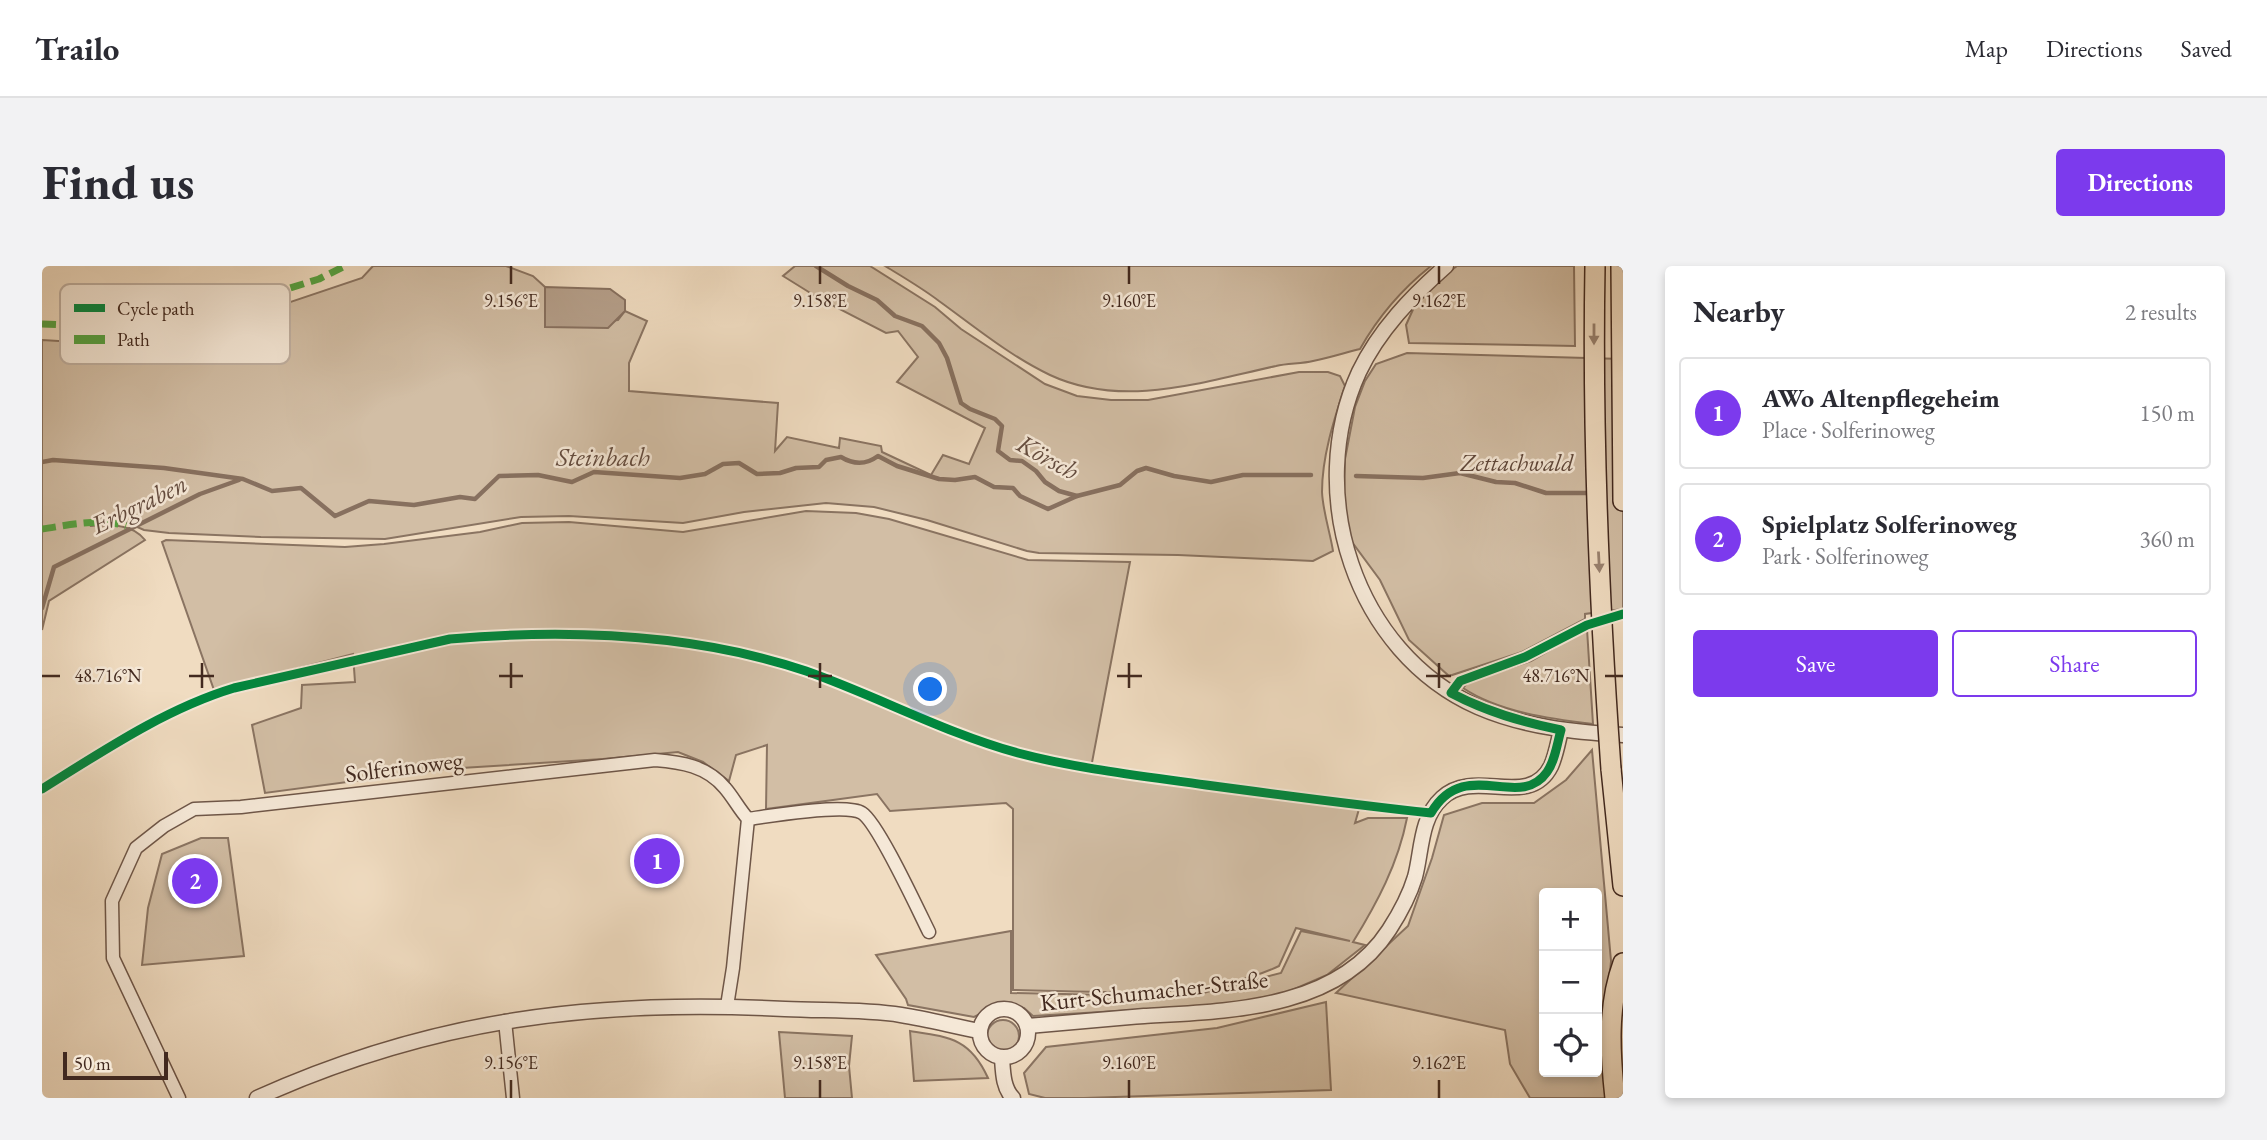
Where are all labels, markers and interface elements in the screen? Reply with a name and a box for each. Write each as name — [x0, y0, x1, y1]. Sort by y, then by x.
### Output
text: Trailo — [35, 27, 119, 70]
text: Map — [1965, 33, 2008, 64]
text: Directions — [2046, 33, 2143, 64]
text: Saved — [2181, 33, 2232, 64]
button: Directions — [2056, 149, 2225, 216]
text: Find us — [42, 150, 194, 214]
legend — [60, 284, 290, 364]
text: 9.156°E — [484, 289, 538, 312]
text: 9.158°E — [793, 289, 847, 312]
text: 9.160°E — [1102, 289, 1156, 312]
text: 9.162°E — [1412, 289, 1466, 312]
text: Nearby — [1693, 292, 1785, 331]
text: Cycle path — [117, 296, 195, 321]
text: 2 results — [2125, 297, 2197, 327]
one-way arrow — [1588, 323, 1600, 345]
text: Path — [117, 327, 150, 352]
text: AWo Altenpflegeheim — [1762, 381, 2000, 415]
text: 1 — [1712, 398, 1724, 428]
text: 150 m — [2139, 398, 2195, 428]
text: Place · Solferinoweg — [1762, 415, 1935, 445]
water label: Körsch — [1010, 426, 1085, 488]
water label: Steinbach — [555, 440, 650, 474]
park label: Zettachwald — [1459, 447, 1574, 478]
water label: Erbgraben — [85, 466, 193, 542]
text: Spielplatz Solferinoweg — [1762, 507, 2017, 541]
text: 2 — [1712, 524, 1724, 554]
text: 360 m — [2139, 524, 2195, 554]
text: Park · Solferinoweg — [1762, 541, 1929, 571]
one-way arrow — [1593, 551, 1604, 573]
button: Save — [1693, 630, 1938, 697]
button: Share — [1952, 630, 2197, 697]
text: 48.716°N — [75, 664, 142, 687]
text: 48.716°N — [1523, 664, 1590, 687]
your location — [913, 672, 947, 706]
street label: Solferinoweg — [343, 744, 465, 789]
pin: 1 — [634, 835, 680, 887]
pin: 2 — [172, 855, 218, 907]
map controls — [1539, 888, 1602, 1077]
button: + — [1539, 888, 1602, 951]
button: − — [1539, 951, 1602, 1014]
street label: Kurt-Schumacher-Straße — [1038, 963, 1270, 1018]
button: locate — [1539, 1014, 1602, 1077]
scale bar — [63, 1049, 168, 1081]
text: 50 m — [74, 1051, 111, 1076]
text: 9.156°E — [484, 1051, 538, 1074]
text: 9.158°E — [793, 1051, 847, 1074]
text: 9.160°E — [1102, 1051, 1156, 1074]
text: 9.162°E — [1412, 1051, 1466, 1074]

